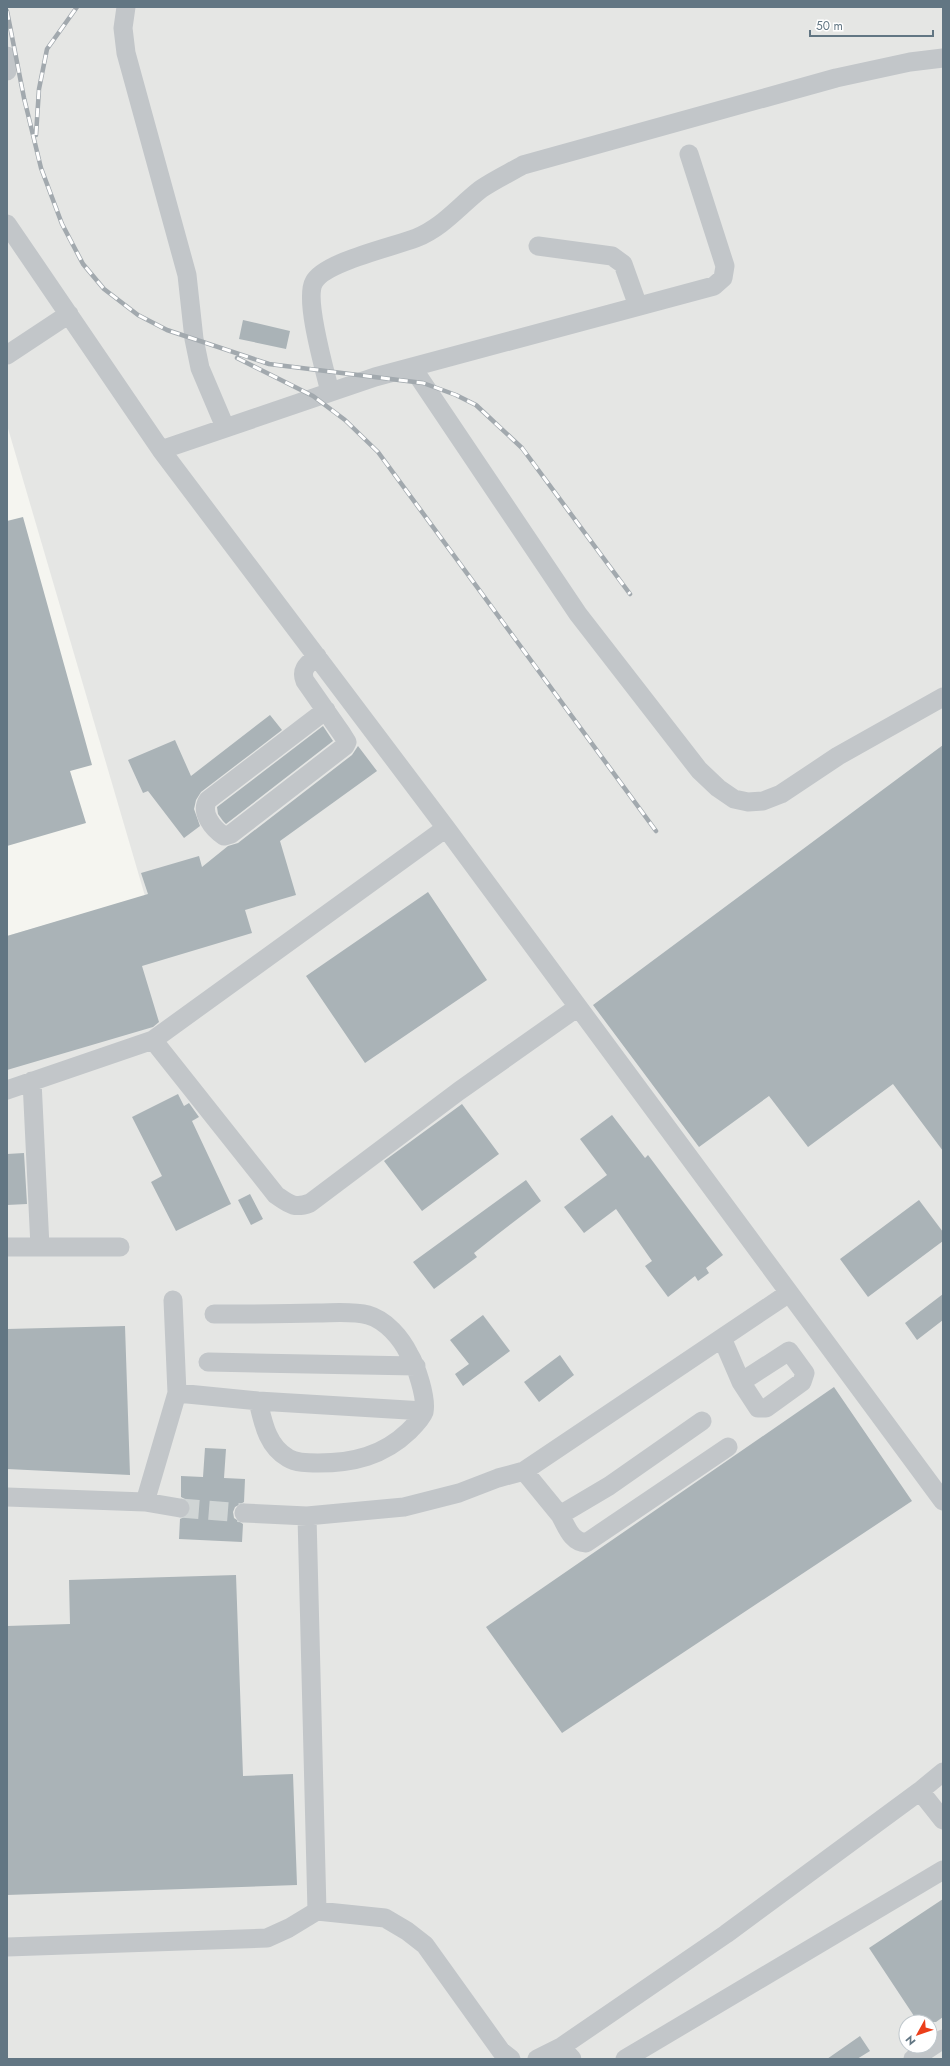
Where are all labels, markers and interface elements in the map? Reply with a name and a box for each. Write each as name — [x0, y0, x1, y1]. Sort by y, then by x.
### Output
scale bar — [810, 12, 933, 38]
text: 50 m — [816, 17, 843, 35]
north arrow — [898, 2014, 938, 2054]
text: N — [901, 2032, 919, 2049]

